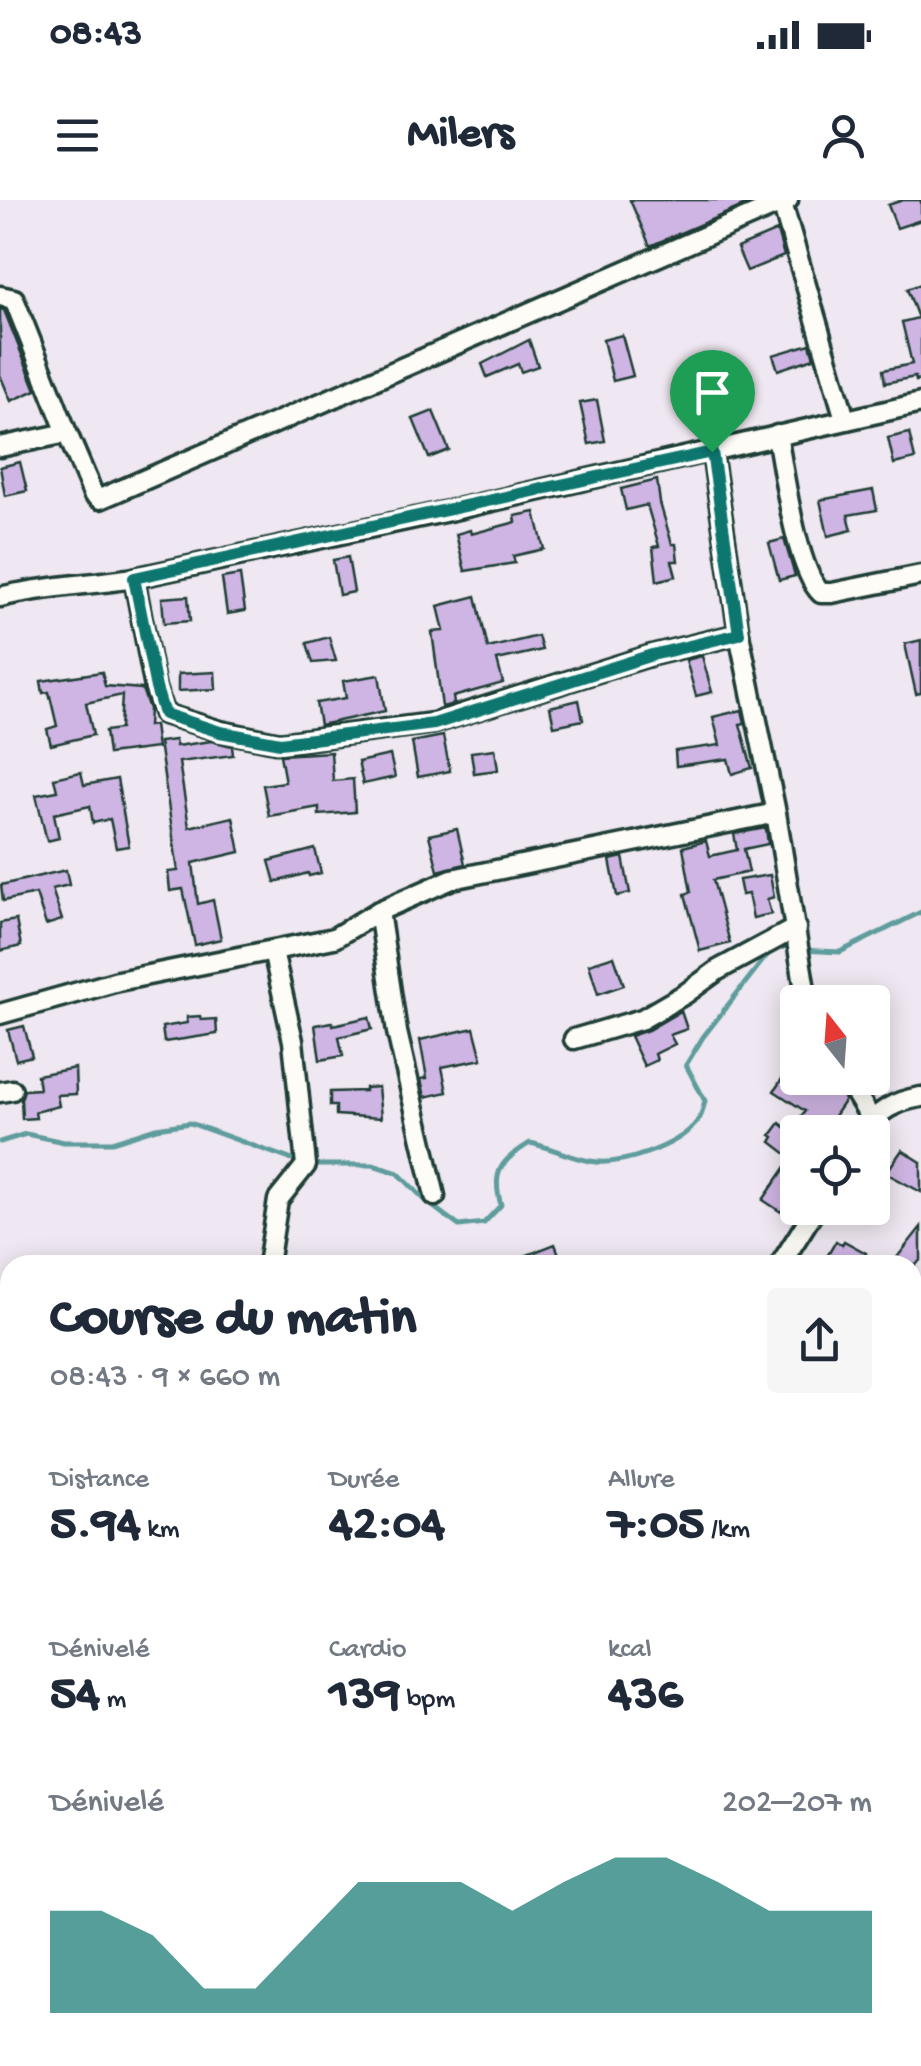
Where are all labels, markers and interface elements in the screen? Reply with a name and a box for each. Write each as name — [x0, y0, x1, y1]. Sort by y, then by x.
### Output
text: 08:43 — [50, 13, 142, 57]
icon: menu — [50, 108, 105, 163]
icon: person — [816, 108, 871, 163]
text: Milers — [407, 109, 514, 162]
pin — [670, 350, 755, 453]
icon: arrive — [685, 365, 740, 420]
north arrow — [780, 985, 890, 1095]
map controls — [780, 985, 890, 1225]
button: locate — [780, 1115, 890, 1225]
button: share — [767, 1288, 872, 1393]
text: Course du matin — [50, 1289, 416, 1353]
text: 08:43 · 9 × 660 m — [50, 1359, 280, 1397]
text: Distance — [50, 1464, 149, 1497]
text: Durée — [329, 1464, 399, 1497]
text: Allure — [608, 1464, 674, 1497]
text: 5.94 — [50, 1497, 141, 1556]
text: 42:04 — [329, 1497, 445, 1556]
text: 7:05 — [608, 1497, 704, 1556]
text: km — [141, 1514, 180, 1547]
text: /km — [704, 1514, 750, 1547]
text: Dénivelé — [50, 1634, 150, 1667]
text: Cardio — [329, 1634, 407, 1667]
text: kcal — [608, 1634, 652, 1667]
text: 54 — [50, 1667, 100, 1726]
text: 139 — [329, 1667, 400, 1726]
text: 436 — [608, 1667, 683, 1726]
text: m — [100, 1684, 126, 1717]
text: bpm — [400, 1684, 455, 1717]
text: Dénivelé — [50, 1785, 164, 1823]
text: 202–207 m — [722, 1785, 872, 1823]

